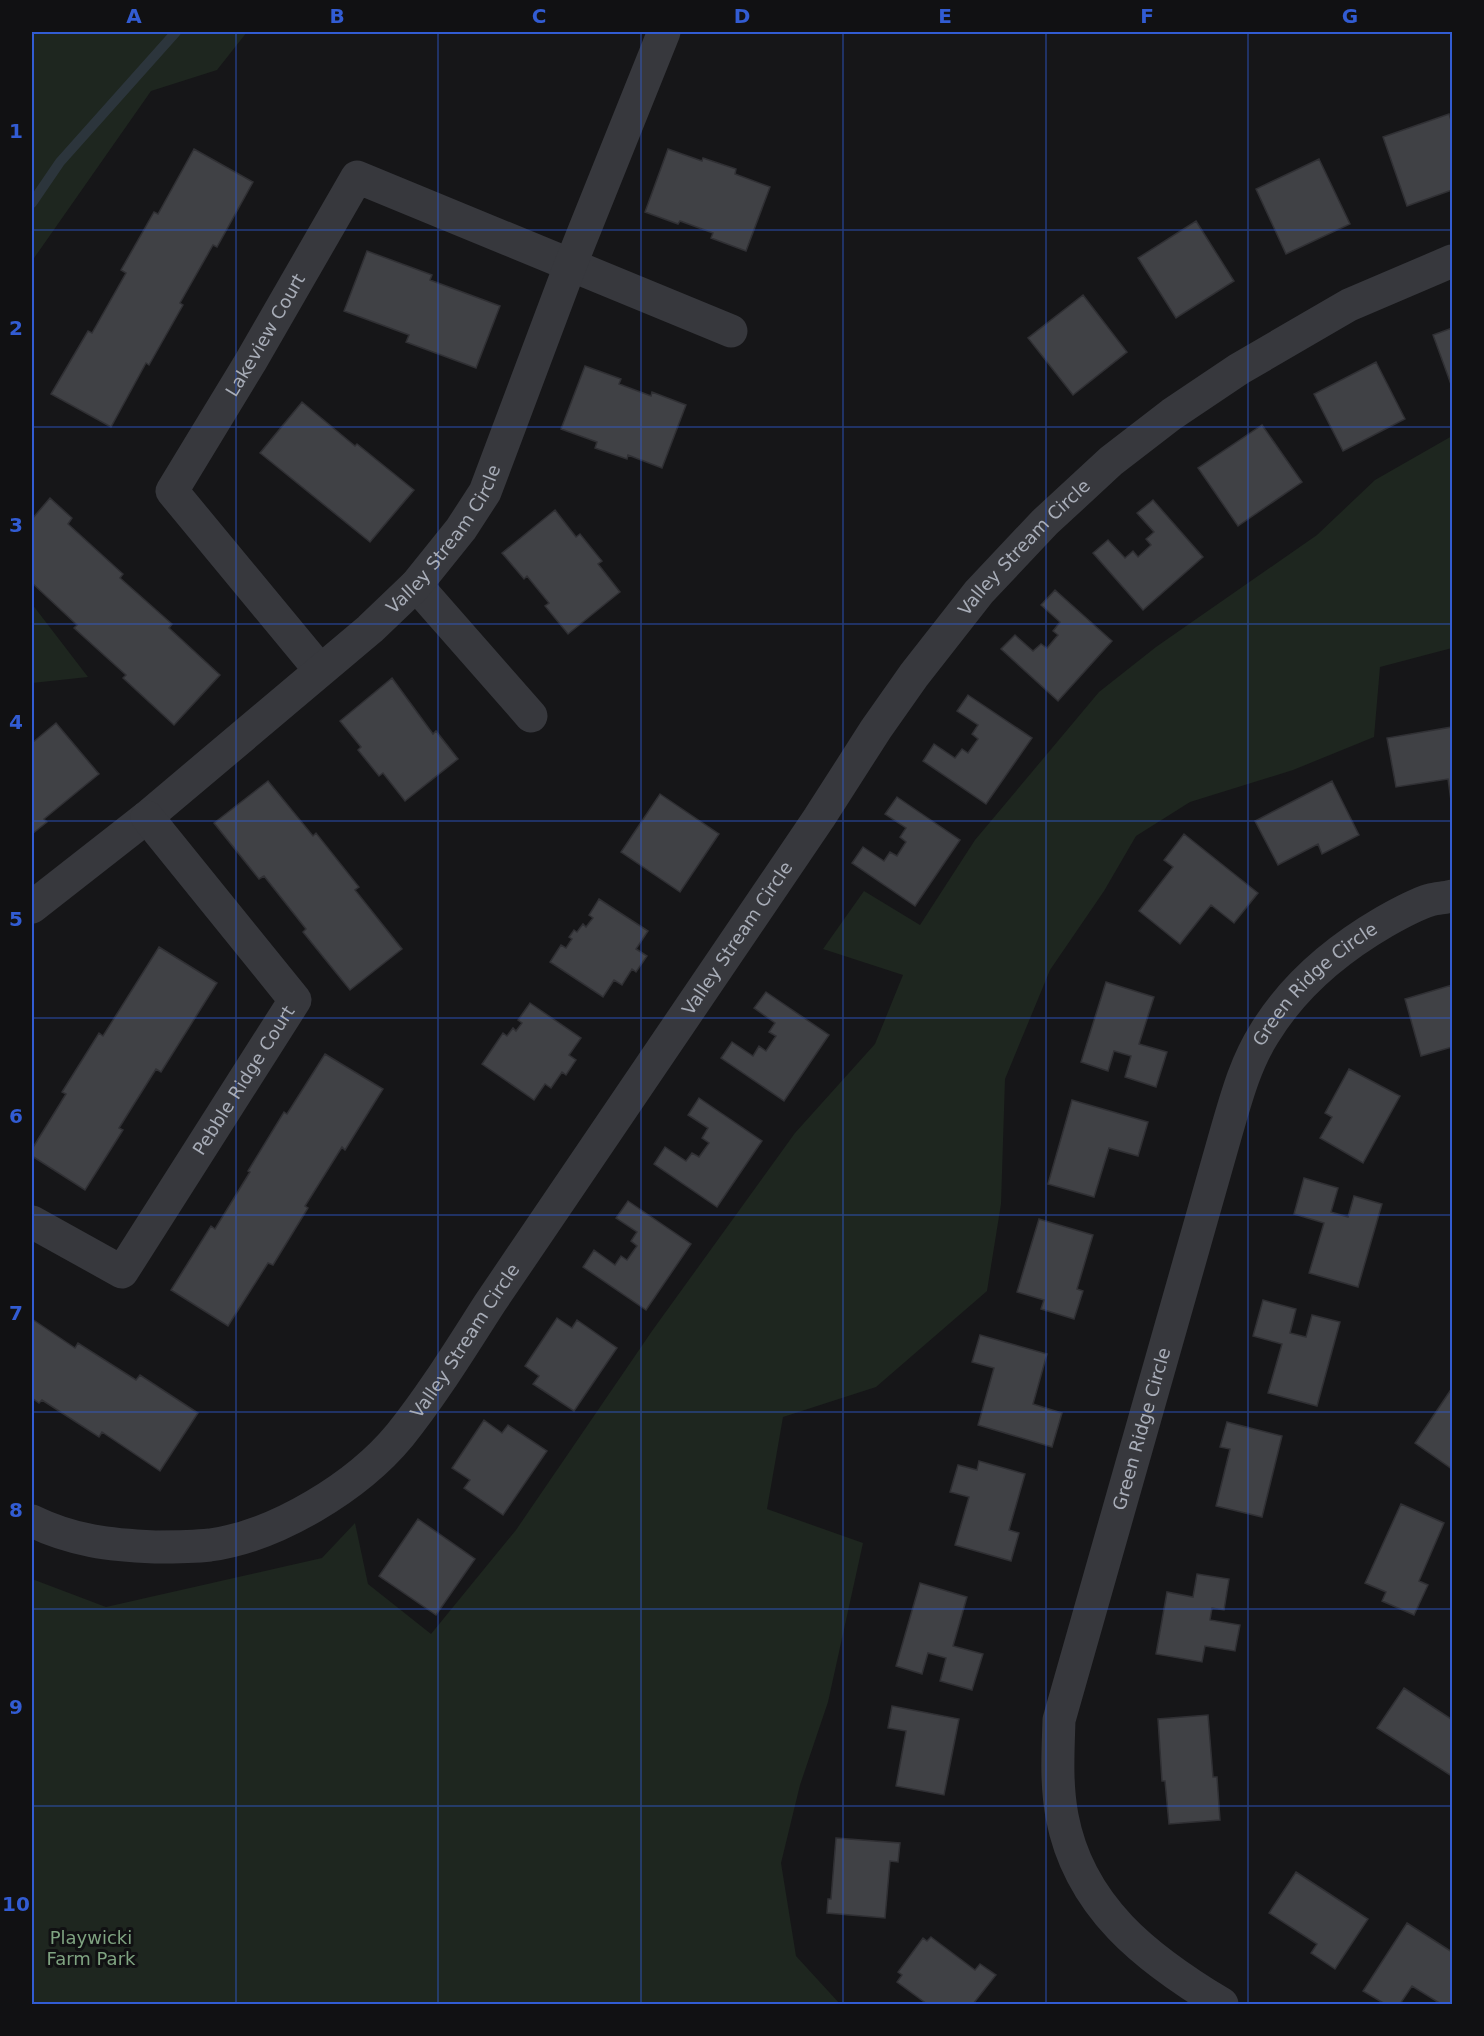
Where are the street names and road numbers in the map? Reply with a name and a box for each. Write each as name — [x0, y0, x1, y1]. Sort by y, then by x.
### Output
street label: Lakeview Court — [221, 270, 309, 400]
street label: Valley Stream Circle — [382, 462, 504, 618]
street label: Valley Stream Circle — [954, 475, 1094, 619]
street label: Valley Stream Circle — [677, 857, 796, 1019]
street label: Green Ridge Circle — [1248, 918, 1381, 1050]
street label: Pebble Ridge Court — [188, 1002, 299, 1159]
street label: Valley Stream Circle — [406, 1259, 524, 1422]
street label: Green Ridge Circle — [1108, 1345, 1174, 1513]

